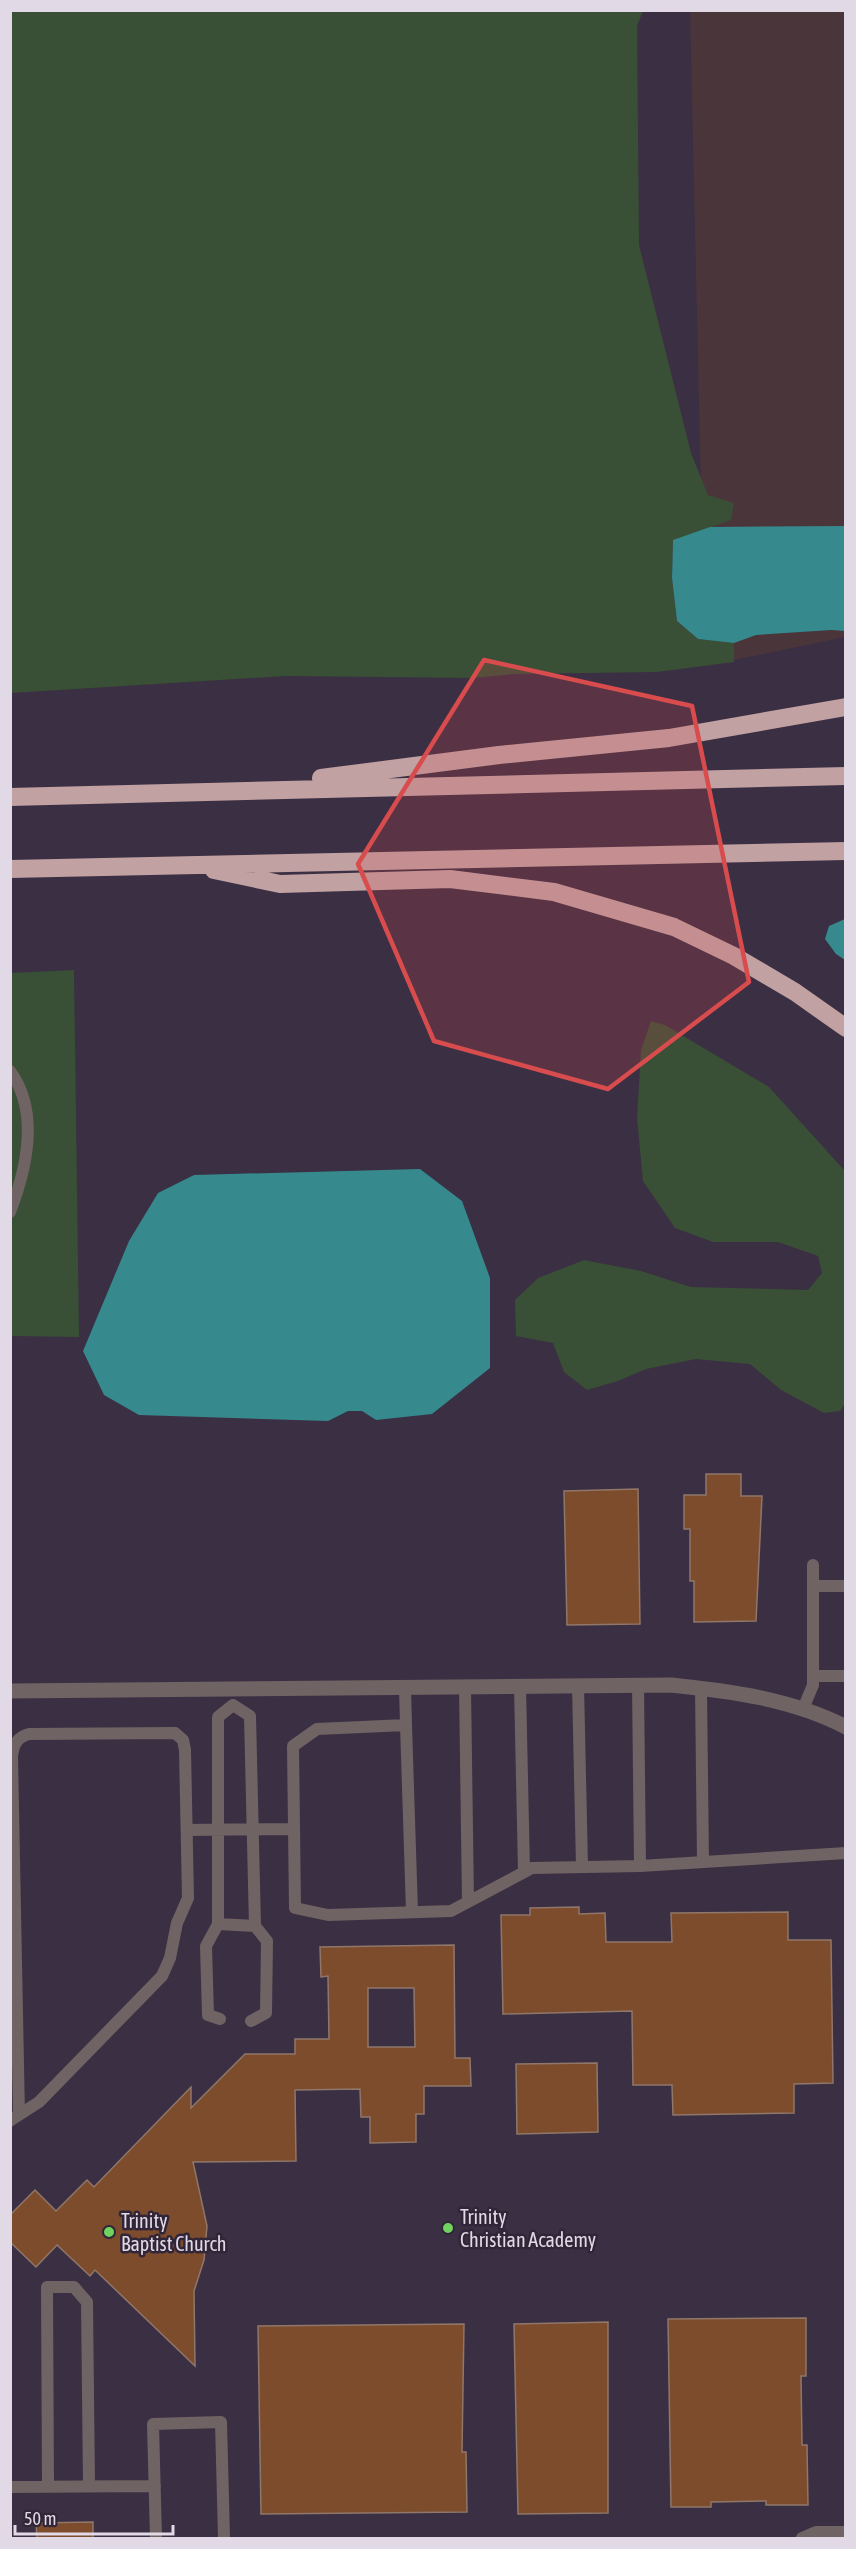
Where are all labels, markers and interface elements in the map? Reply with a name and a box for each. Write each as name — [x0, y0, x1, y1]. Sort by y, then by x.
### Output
place label: Trinity Christian Academy — [460, 2205, 596, 2251]
place label: Trinity Baptist Church — [121, 2209, 227, 2255]
marker: Trinity Christian Academy — [441, 2221, 455, 2235]
marker: Trinity Baptist Church — [102, 2225, 116, 2239]
scale bar — [15, 2498, 172, 2536]
text: 50 m — [24, 2508, 56, 2529]

